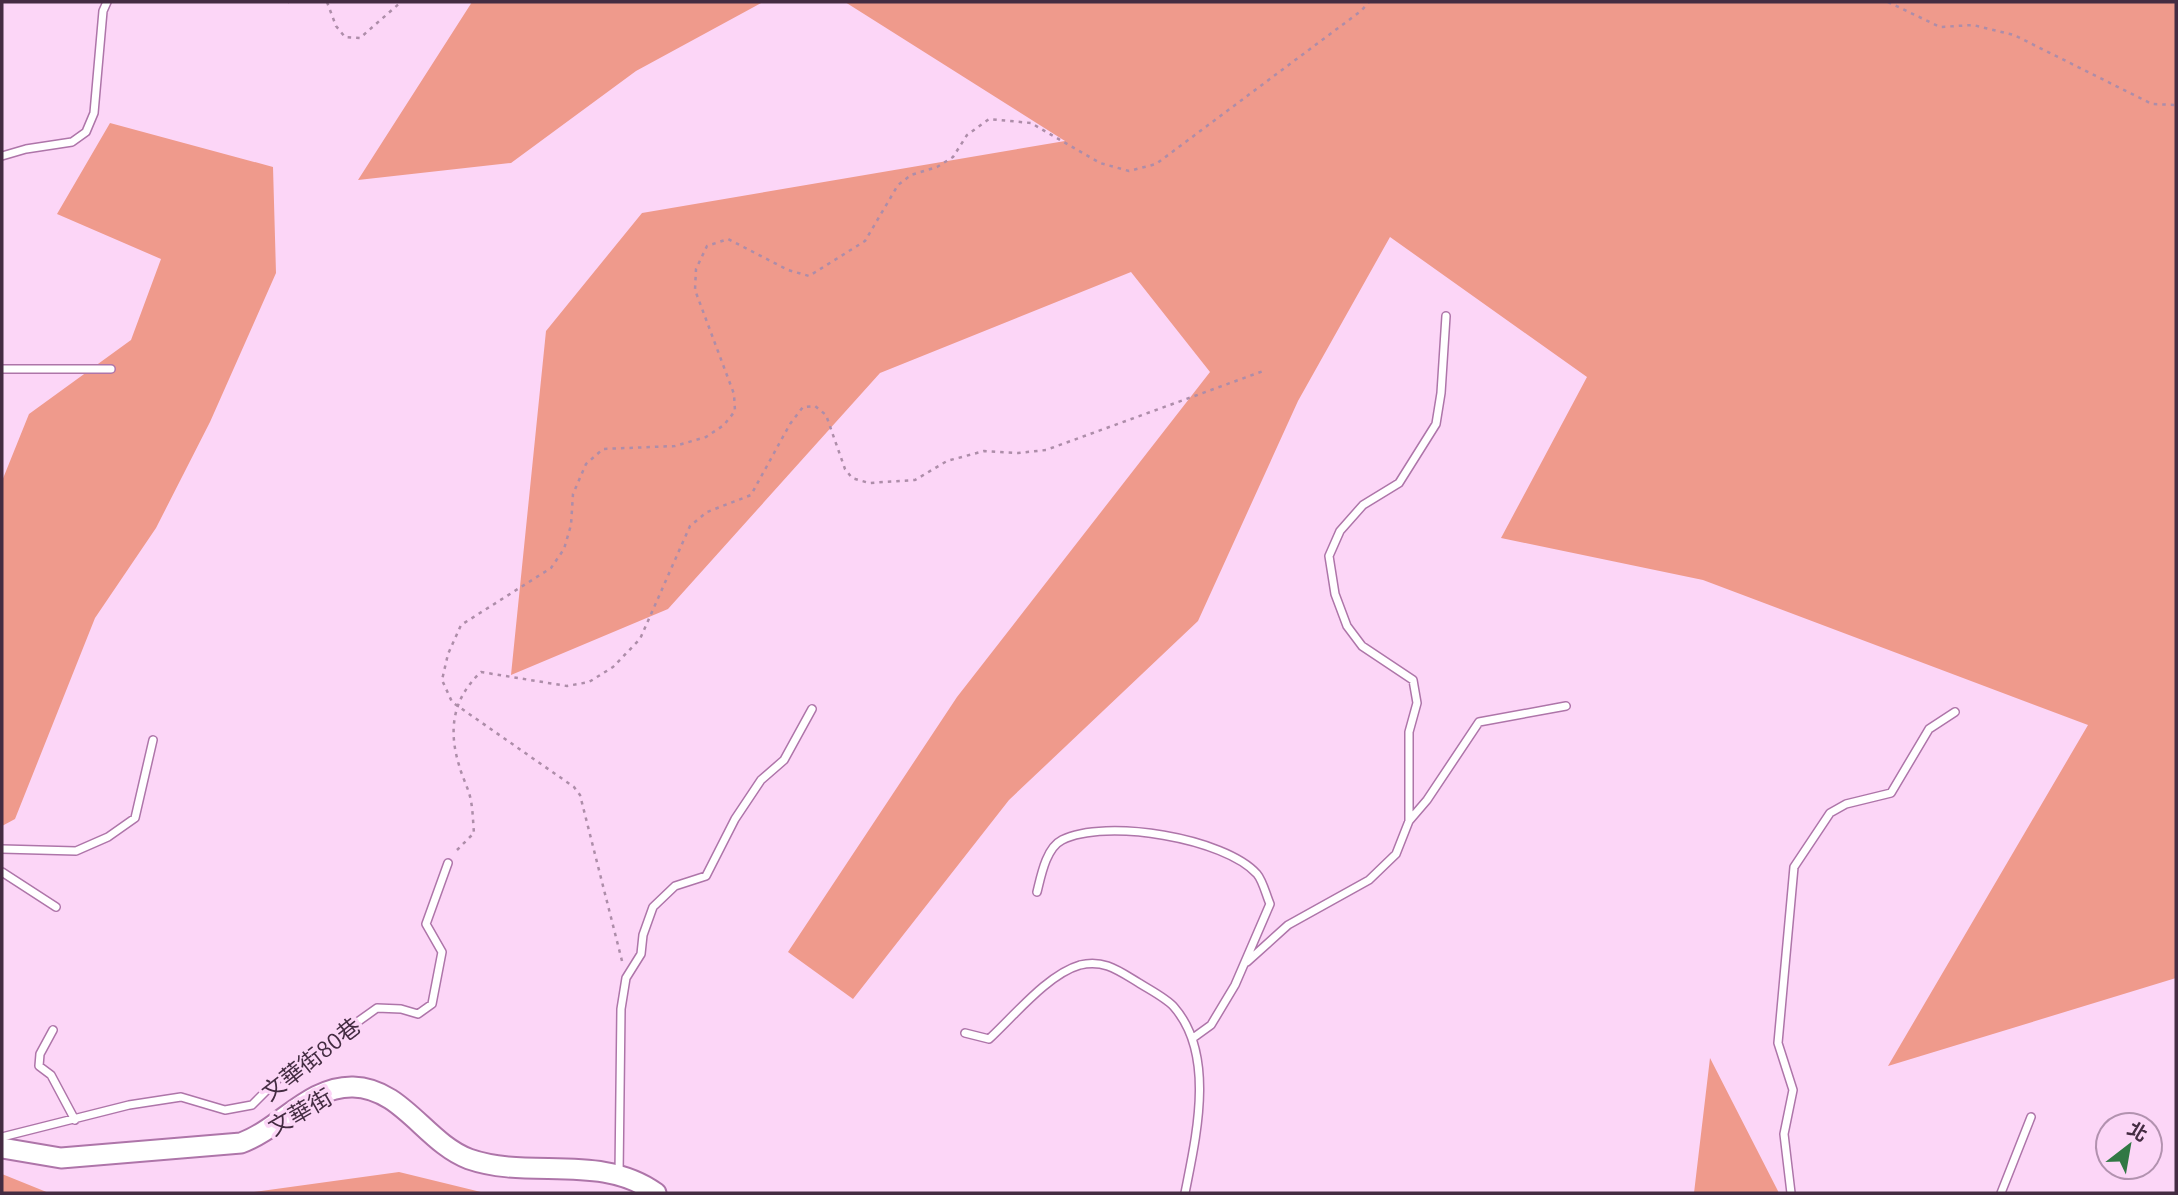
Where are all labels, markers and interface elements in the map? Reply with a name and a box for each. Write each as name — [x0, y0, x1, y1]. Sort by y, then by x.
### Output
street label: 文華街80巷 — [257, 1013, 365, 1105]
street label: 文華街 — [264, 1084, 336, 1140]
north arrow — [2094, 1111, 2164, 1181]
text: 北 — [2124, 1117, 2152, 1146]

